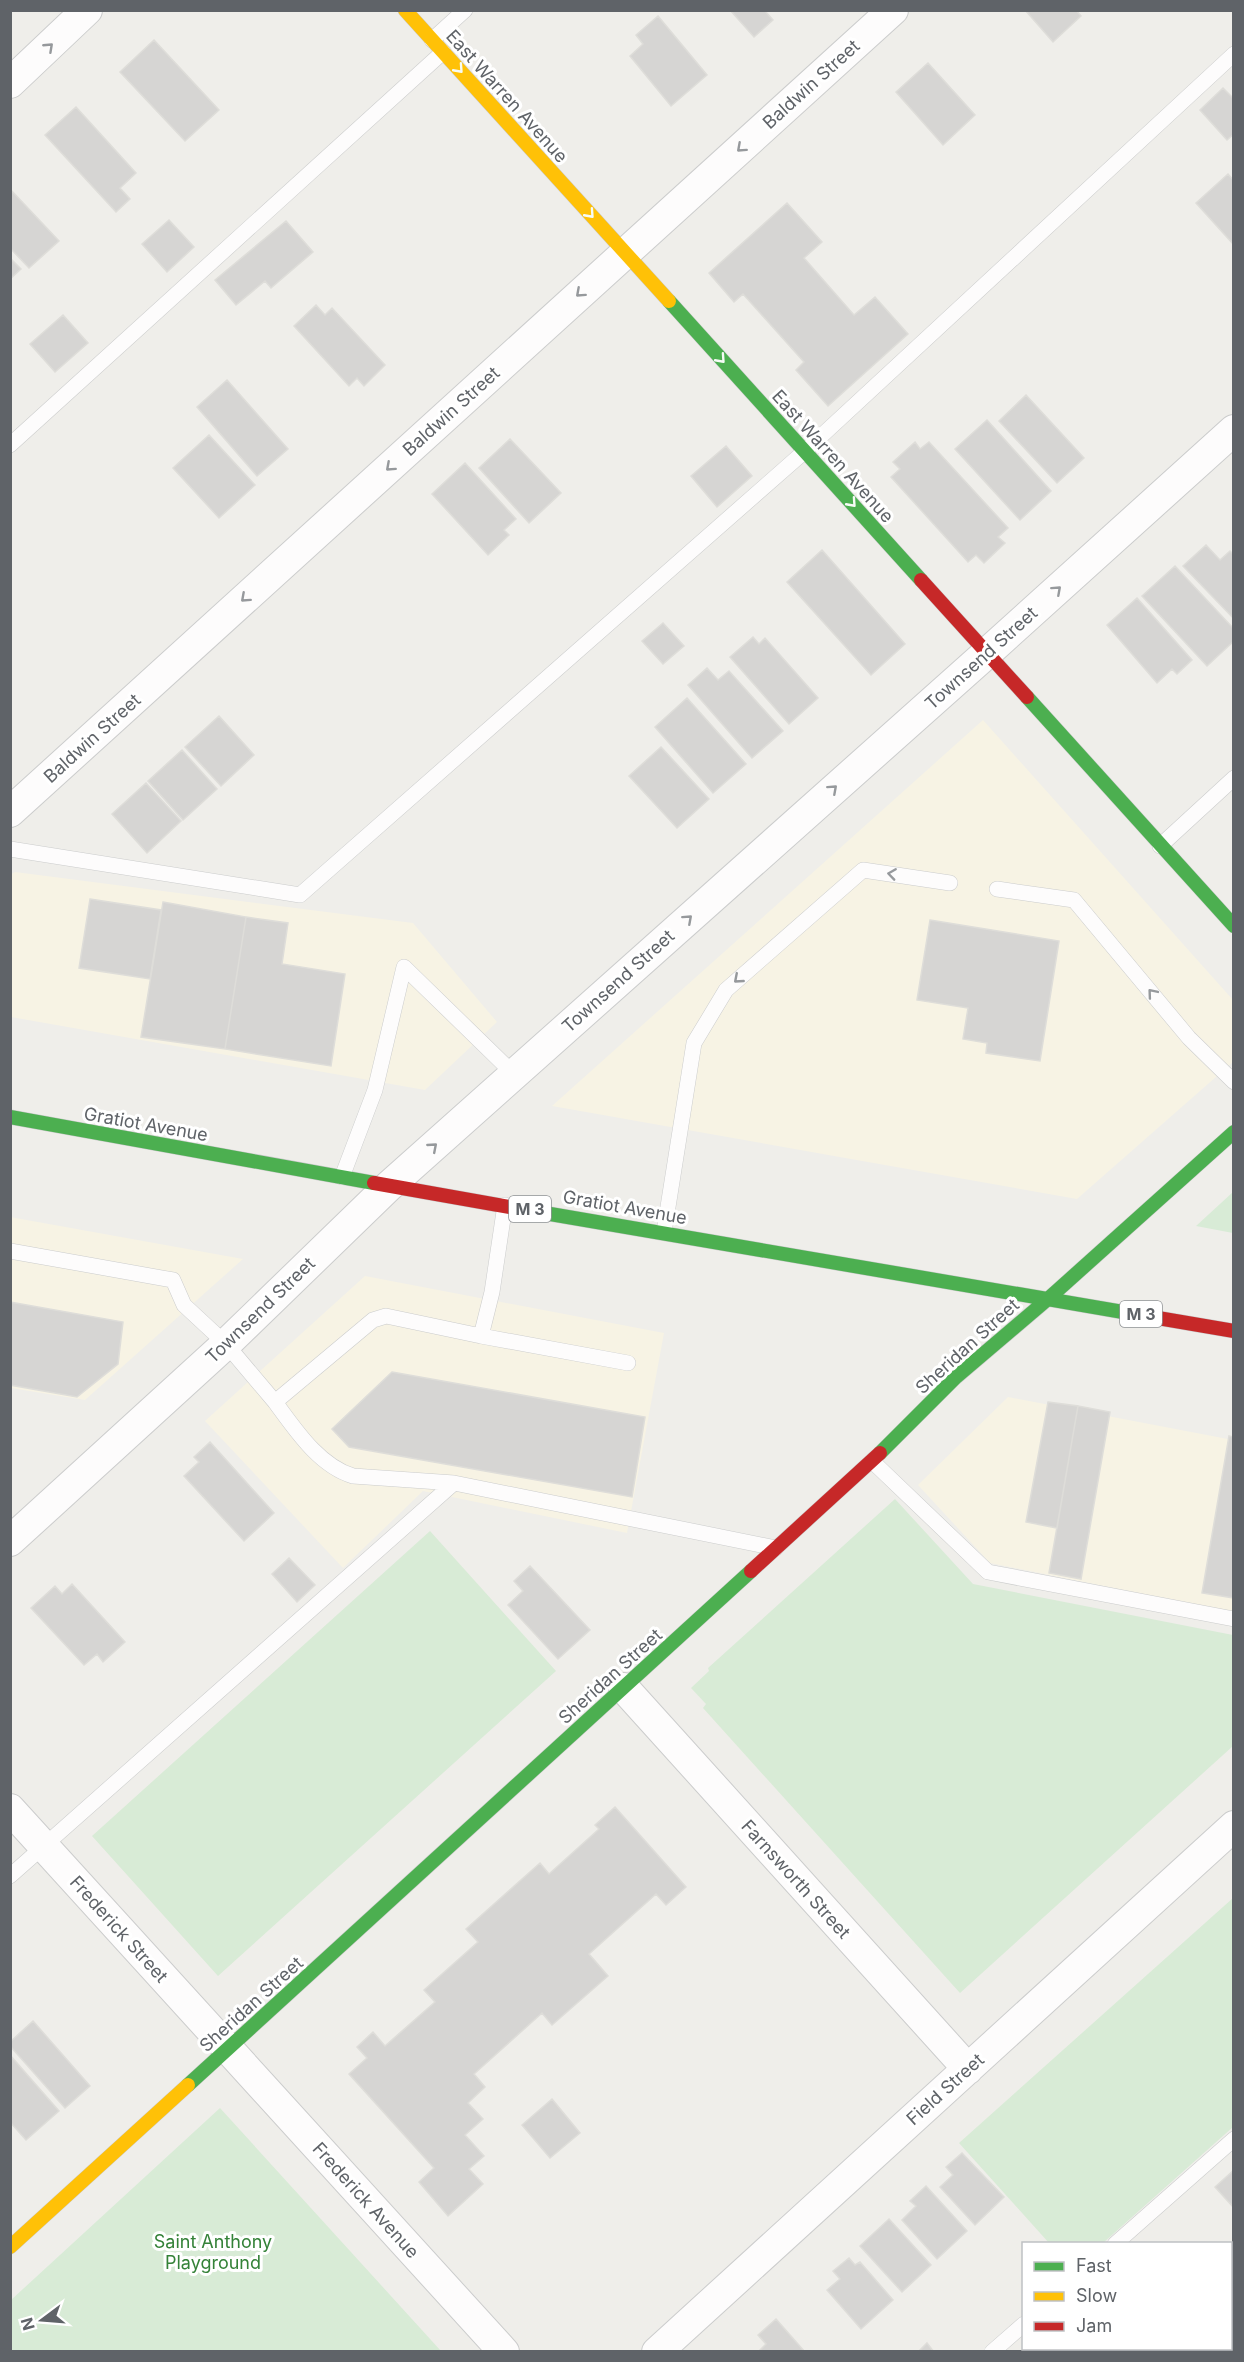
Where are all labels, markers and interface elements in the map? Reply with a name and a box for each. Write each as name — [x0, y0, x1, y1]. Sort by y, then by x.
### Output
street label: East Warren Avenue — [442, 25, 572, 167]
street label: Baldwin Street — [758, 35, 864, 133]
one-way arrow — [42, 43, 53, 54]
one-way arrow — [452, 63, 463, 73]
one-way arrow — [737, 141, 747, 152]
one-way arrow — [583, 207, 594, 218]
one-way arrow — [577, 286, 587, 297]
one-way arrow — [713, 351, 724, 362]
street label: Baldwin Street — [398, 362, 504, 460]
street label: East Warren Avenue — [768, 385, 898, 527]
one-way arrow — [386, 460, 396, 471]
one-way arrow — [845, 496, 856, 507]
one-way arrow — [1050, 586, 1061, 597]
one-way arrow — [242, 591, 252, 602]
street label: Townsend Street — [921, 602, 1041, 714]
street label: Baldwin Street — [39, 689, 145, 787]
one-way arrow — [826, 785, 837, 796]
one-way arrow — [888, 869, 897, 881]
one-way arrow — [681, 915, 691, 926]
street label: Townsend Street — [558, 925, 678, 1037]
one-way arrow — [734, 972, 745, 983]
one-way arrow — [1148, 989, 1159, 1000]
street label: Gratiot Avenue — [82, 1103, 210, 1145]
one-way arrow — [426, 1143, 437, 1154]
street label: Gratiot Avenue — [561, 1186, 689, 1228]
road number: M 3 — [509, 1196, 551, 1222]
street label: Townsend Street — [201, 1253, 319, 1367]
street label: Sheridan Street — [911, 1294, 1023, 1398]
road number: M 3 — [1120, 1301, 1162, 1327]
street label: Sheridan Street — [554, 1624, 666, 1728]
street label: Farnsworth Street — [737, 1815, 855, 1943]
street label: Frederick Street — [66, 1871, 172, 1987]
street label: Sheridan Street — [195, 1952, 307, 2056]
street label: Field Street — [902, 2049, 988, 2129]
street label: Frederick Avenue — [309, 2138, 423, 2262]
park label: Saint Anthony Playground — [154, 2231, 272, 2273]
legend — [1022, 2242, 1232, 2350]
text: Fast — [1076, 2255, 1112, 2276]
text: Slow — [1076, 2285, 1117, 2306]
north arrow — [12, 2290, 72, 2350]
text: Jam — [1076, 2315, 1112, 2336]
text: N — [16, 2316, 39, 2333]

